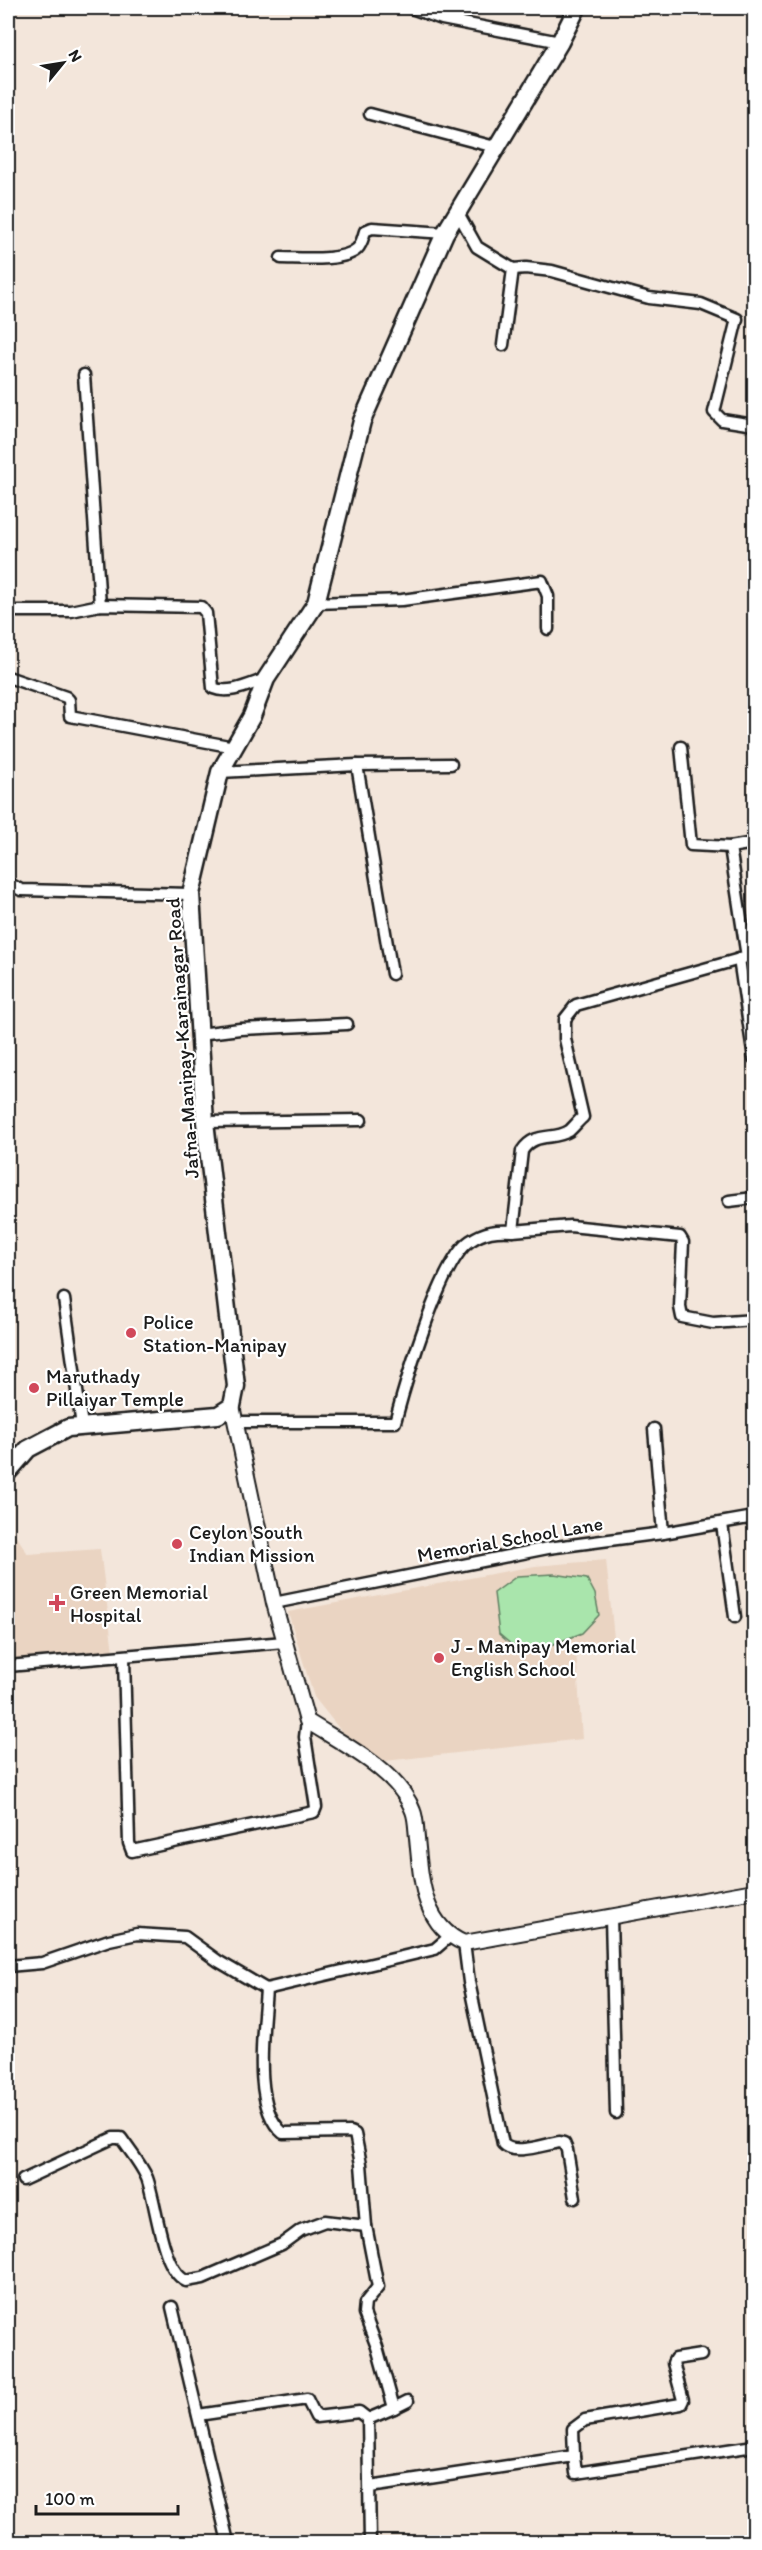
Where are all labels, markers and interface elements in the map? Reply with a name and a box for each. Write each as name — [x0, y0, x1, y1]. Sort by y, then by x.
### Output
north arrow — [33, 33, 93, 93]
text: N — [65, 46, 86, 65]
street label: Jafna-Manipay-Karainagar Road — [160, 897, 204, 1179]
place label: Police Station-Manipay — [143, 1310, 287, 1357]
marker: Police Station-Manipay — [124, 1326, 138, 1340]
place label: Maruthady Pillaiyar Temple — [46, 1364, 184, 1411]
marker: Maruthady Pillaiyar Temple — [27, 1381, 41, 1395]
street label: Memorial School Lane — [415, 1511, 605, 1567]
place label: Ceylon South Indian Mission — [189, 1520, 314, 1567]
marker: Ceylon South Indian Mission — [170, 1537, 184, 1551]
place label: Green Memorial Hospital — [70, 1580, 208, 1627]
marker: Green Memorial Hospital — [48, 1594, 66, 1612]
place label: J - Manipay Memorial English School — [451, 1634, 636, 1681]
marker: J - Manipay Memorial English School — [432, 1651, 446, 1665]
scale bar — [36, 2478, 178, 2516]
text: 100 m — [45, 2488, 95, 2510]

